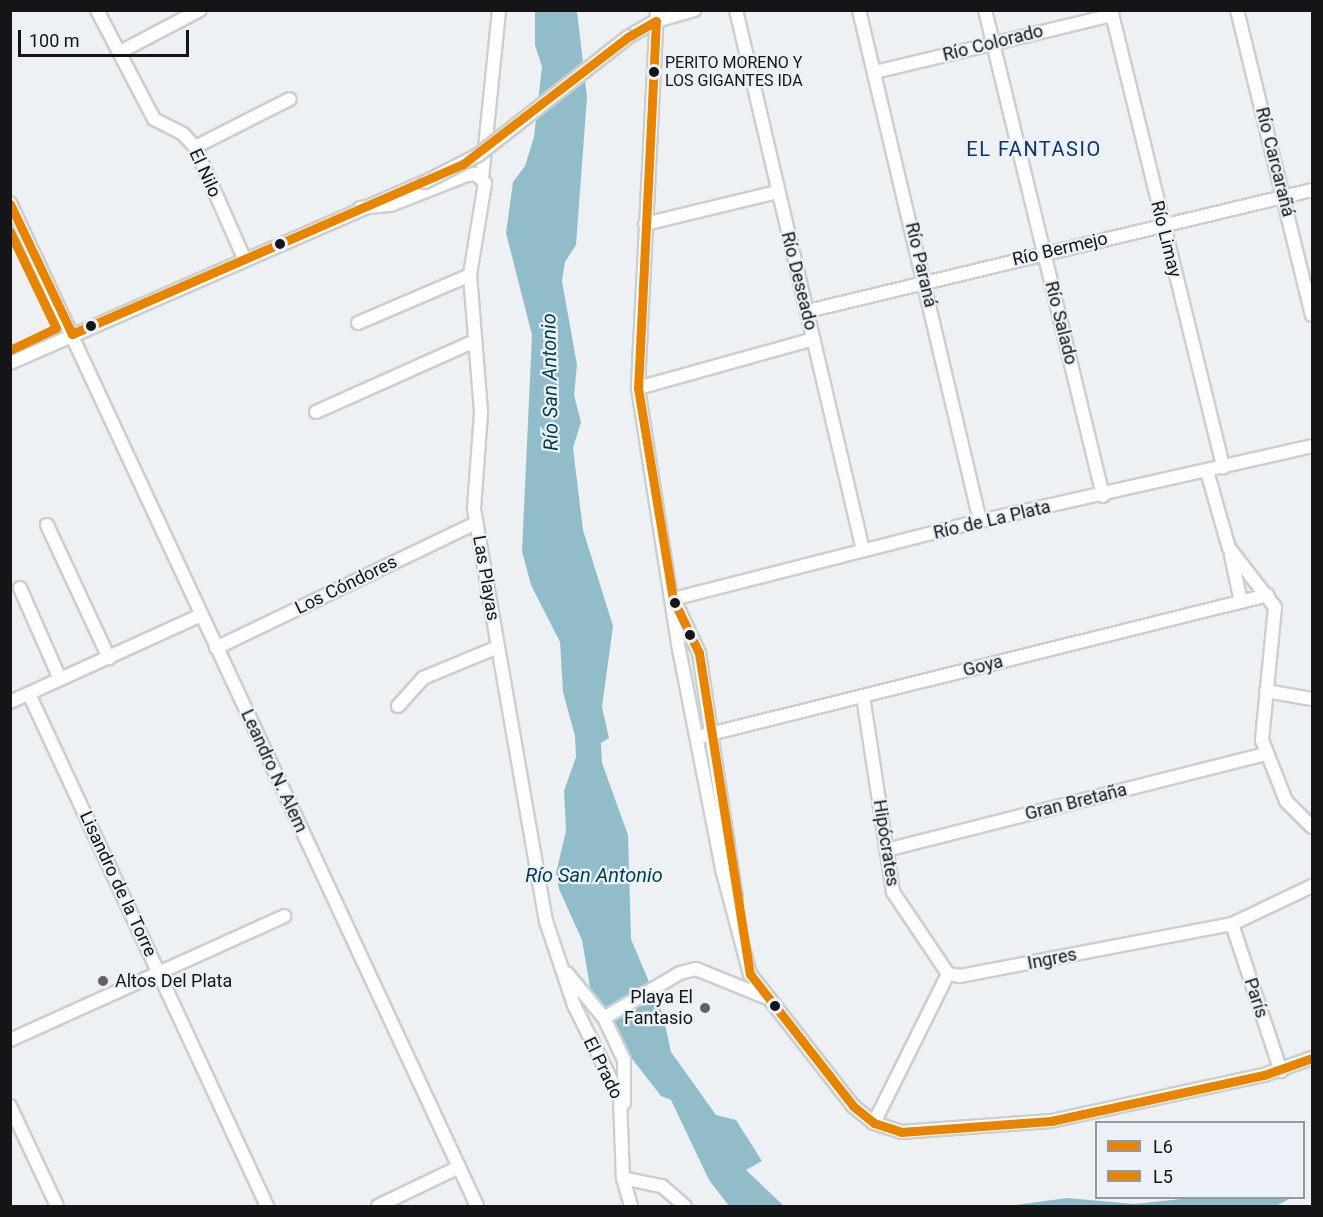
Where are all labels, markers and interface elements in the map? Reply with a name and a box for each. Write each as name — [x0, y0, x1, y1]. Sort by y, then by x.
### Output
scale bar — [21, 18, 192, 56]
street label: Río Colorado — [940, 20, 1046, 66]
text: 100 m — [29, 30, 80, 51]
place label: PERITO MORENO Y LOS GIGANTES IDA — [665, 53, 803, 91]
marker: PERITO MORENO Y LOS GIGANTES IDA — [648, 66, 660, 78]
street label: Río Carcarañá — [1251, 105, 1299, 219]
district label: EL FANTASIO — [966, 137, 1102, 161]
street label: El Nilo — [184, 145, 226, 201]
street label: Río Limay — [1146, 198, 1186, 280]
street label: Río Paraná — [901, 220, 941, 310]
street label: Río Bermejo — [1010, 228, 1110, 270]
street label: Río Deseado — [776, 230, 822, 332]
unlabelled marker — [274, 238, 286, 250]
street label: Río Salado — [1040, 279, 1082, 367]
water label: Río San Antonio — [537, 313, 563, 451]
unlabelled marker — [85, 320, 97, 332]
street label: Río de La Plata — [931, 496, 1053, 544]
street label: Las Playas — [468, 534, 504, 622]
street label: Los Cóndores — [291, 551, 401, 619]
unlabelled marker — [669, 597, 681, 609]
unlabelled marker — [684, 629, 696, 641]
street label: Goya — [961, 651, 1005, 681]
street label: Leandro N. Alem — [236, 706, 312, 836]
street label: Gran Bretaña — [1023, 779, 1129, 825]
street label: Hipócrates — [869, 798, 903, 888]
street label: Lisandro de la Torre — [75, 808, 161, 960]
water label: Río San Antonio — [525, 863, 663, 887]
street label: Ingres — [1026, 944, 1078, 974]
place label: Altos Del Plata — [115, 970, 232, 992]
marker: Altos Del Plata — [96, 974, 110, 988]
street label: París — [1239, 975, 1273, 1021]
place label: Playa El Fantasio — [624, 987, 693, 1030]
unlabelled marker — [769, 1000, 781, 1012]
marker: Playa El Fantasio — [698, 1001, 712, 1015]
street label: El Prado — [579, 1033, 627, 1103]
legend — [1095, 1121, 1305, 1199]
text: L6 — [1153, 1136, 1173, 1157]
text: L5 — [1153, 1166, 1173, 1187]

